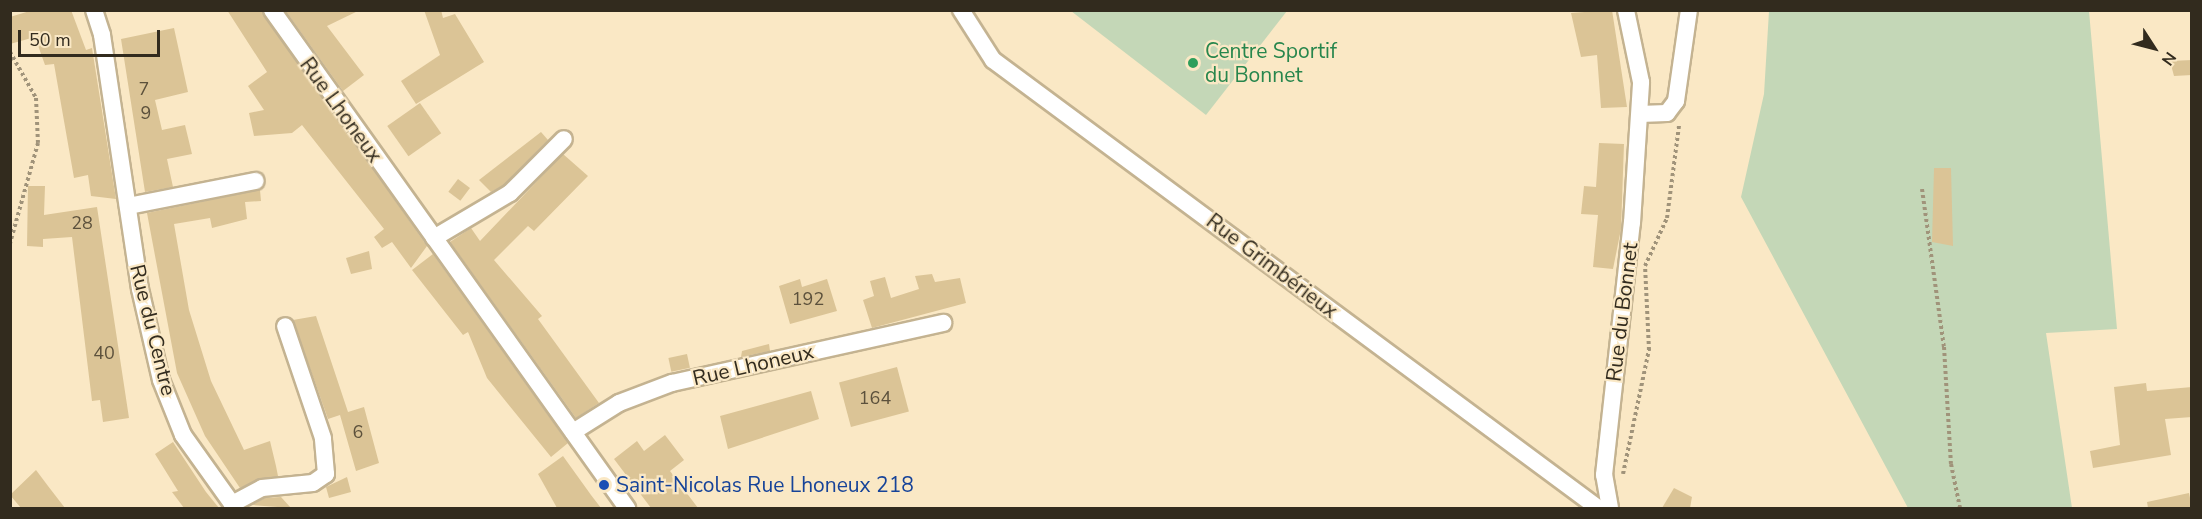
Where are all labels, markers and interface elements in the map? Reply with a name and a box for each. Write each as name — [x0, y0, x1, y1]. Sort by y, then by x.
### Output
scale bar — [21, 18, 164, 56]
north arrow — [2124, 18, 2184, 78]
text: 50 m — [29, 28, 71, 52]
place label: Centre Sportif du Bonnet — [1205, 38, 1337, 88]
text: N — [2156, 47, 2181, 70]
street label: Rue Lhoneux — [295, 53, 387, 167]
marker: Centre Sportif du Bonnet — [1186, 56, 1200, 70]
house number: 7 — [139, 78, 149, 100]
house number: 9 — [141, 102, 151, 124]
street label: Rue Grimbérieux — [1201, 208, 1343, 324]
house number: 28 — [71, 212, 93, 234]
street label: Rue du Bonnet — [1601, 241, 1643, 383]
street label: Rue du Centre — [125, 262, 181, 398]
house number: 192 — [792, 288, 824, 310]
street label: Rue Lhoneux — [690, 339, 816, 391]
house number: 40 — [93, 342, 115, 364]
house number: 164 — [859, 387, 891, 409]
house number: 6 — [353, 421, 363, 443]
place label: Saint-Nicolas Rue Lhoneux 218 — [616, 472, 914, 498]
marker: Saint-Nicolas Rue Lhoneux 218 — [597, 478, 611, 492]

